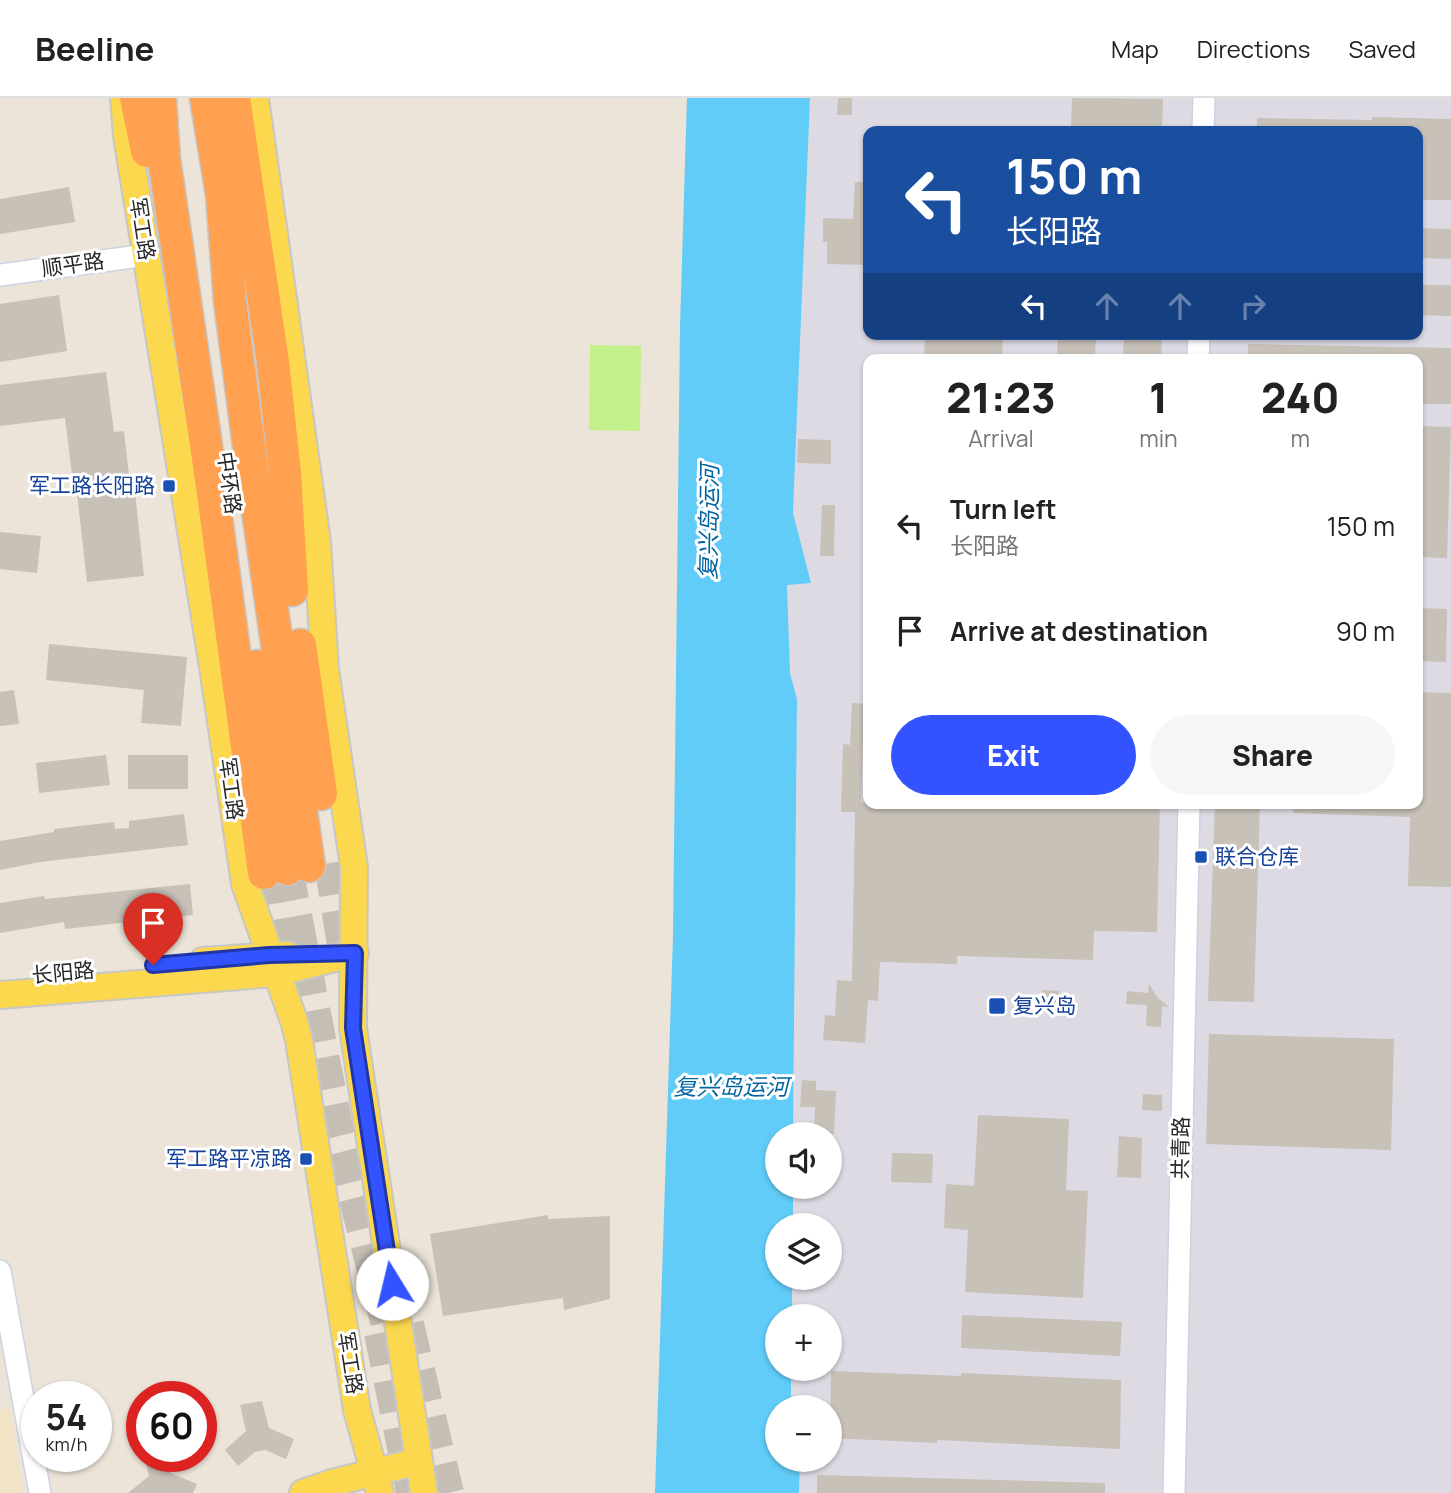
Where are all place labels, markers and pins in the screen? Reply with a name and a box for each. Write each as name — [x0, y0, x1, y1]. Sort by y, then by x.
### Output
place label: 军工路长阳路 — [29, 471, 155, 499]
marker: 军工路长阳路 — [161, 478, 177, 494]
place label: 联合仓库 — [1215, 842, 1299, 870]
marker: 联合仓库 — [1193, 849, 1209, 865]
pin — [123, 893, 183, 965]
place label: 复兴岛 — [1013, 991, 1076, 1019]
marker: 复兴岛 — [987, 996, 1007, 1016]
place label: 军工路平凉路 — [166, 1144, 292, 1172]
marker: 军工路平凉路 — [298, 1151, 314, 1167]

